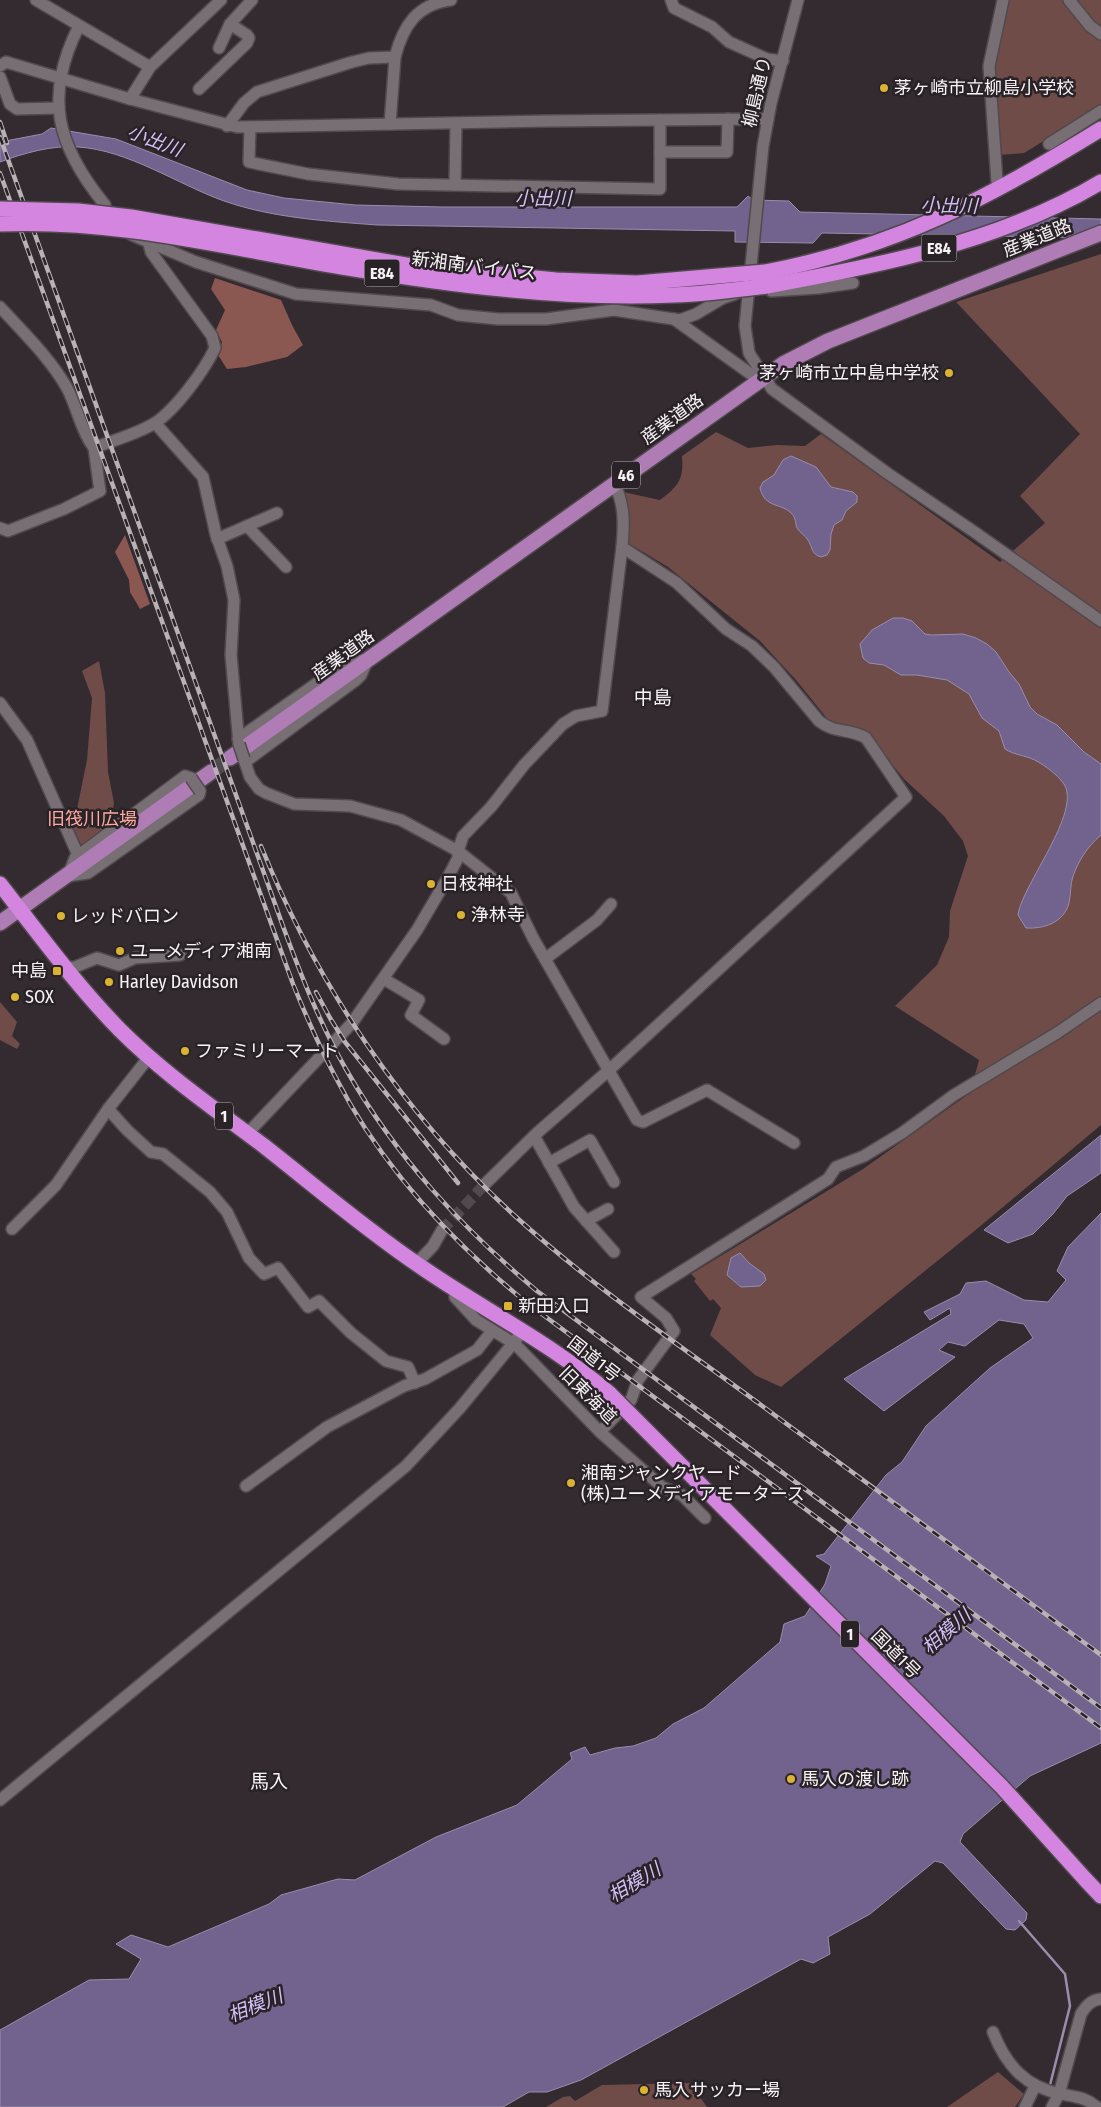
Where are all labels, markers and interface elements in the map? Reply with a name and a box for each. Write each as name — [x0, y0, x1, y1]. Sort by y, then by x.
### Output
street label: 柳島通り — [738, 54, 776, 130]
place label: 茅ヶ崎市立柳島小学校 — [894, 77, 1074, 99]
marker: 茅ヶ崎市立柳島小学校 — [878, 82, 890, 94]
water label: 小出川 — [124, 120, 187, 162]
water label: 小出川 — [514, 187, 573, 210]
water label: 小出川 — [920, 194, 980, 218]
street label: 産業道路 — [1000, 214, 1074, 262]
road number: E84 — [922, 234, 956, 262]
street label: 新湘南バイパス — [410, 247, 538, 285]
road number: E84 — [364, 260, 400, 286]
place label: 茅ヶ崎市立中島中学校 — [759, 362, 939, 384]
marker: 茅ヶ崎市立中島中学校 — [943, 367, 955, 379]
street label: 産業道路 — [636, 389, 708, 449]
road number: 46 — [612, 462, 640, 488]
street label: 産業道路 — [307, 625, 379, 685]
district label: 中島 — [634, 686, 672, 709]
park label: 旧筏川広場 — [47, 808, 137, 830]
place label: 日枝神社 — [441, 873, 513, 895]
marker: 日枝神社 — [425, 878, 437, 890]
place label: 浄林寺 — [471, 904, 525, 926]
place label: レッドバロン — [71, 905, 179, 927]
marker: 浄林寺 — [455, 909, 467, 921]
marker: レッドバロン — [55, 910, 67, 922]
place label: ユーメディア湘南 — [130, 940, 272, 962]
marker: ユーメディア湘南 — [114, 945, 126, 957]
place label: 中島 — [11, 960, 47, 982]
marker: 中島 — [51, 965, 63, 977]
place label: Harley Davidson — [119, 971, 238, 993]
marker: Harley Davidson — [103, 976, 115, 988]
place label: SOX — [25, 986, 54, 1008]
marker: SOX — [9, 991, 21, 1003]
place label: ファミリーマート — [195, 1040, 339, 1062]
marker: ファミリーマート — [179, 1045, 191, 1057]
road number: 1 — [215, 1102, 233, 1130]
place label: 新田入口 — [518, 1295, 590, 1317]
marker: 新田入口 — [502, 1300, 514, 1312]
street label: 国道1号 — [563, 1332, 625, 1386]
street label: 旧東海道 — [555, 1362, 621, 1428]
place label: 湘南ジャンクヤード (株)ユーメディアモータース — [581, 1462, 805, 1505]
marker: 湘南ジャンクヤード (株)ユーメディアモータース — [565, 1477, 577, 1489]
water label: 相模川 — [917, 1603, 977, 1659]
road number: 1 — [841, 1620, 859, 1648]
street label: 国道1号 — [867, 1625, 925, 1683]
place label: 馬入の渡し跡 — [801, 1768, 909, 1790]
district label: 馬入 — [250, 1770, 288, 1793]
marker: 馬入の渡し跡 — [785, 1773, 797, 1785]
water label: 相模川 — [604, 1857, 666, 1907]
water label: 相模川 — [224, 1983, 288, 2027]
place label: 馬入サッカー場 — [654, 2079, 780, 2101]
marker: 馬入サッカー場 — [638, 2084, 650, 2096]

